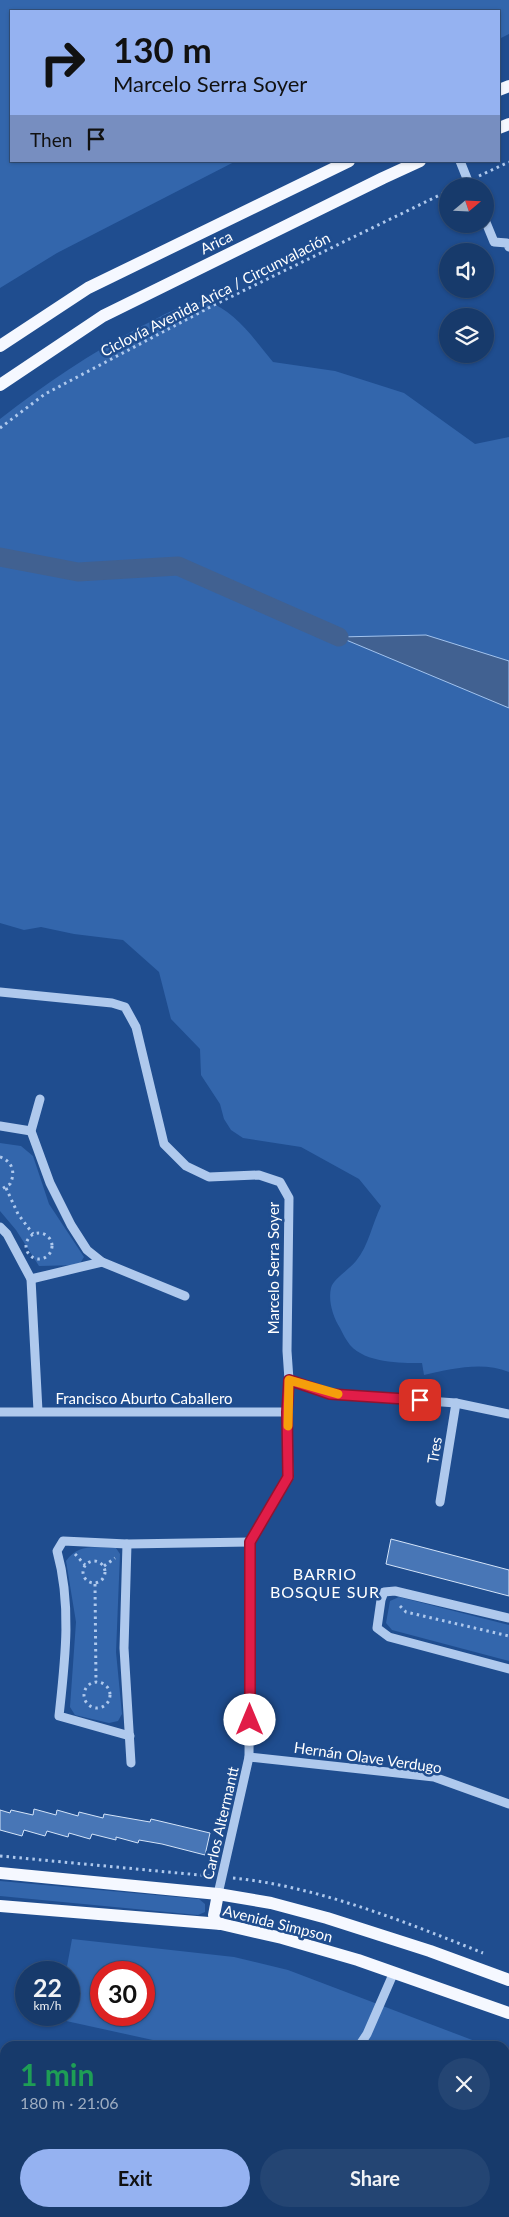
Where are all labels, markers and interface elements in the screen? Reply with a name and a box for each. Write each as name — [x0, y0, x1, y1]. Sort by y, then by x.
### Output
text: 130 m — [113, 28, 212, 70]
icon: right — [30, 30, 95, 95]
text: Marcelo Serra Soyer — [113, 70, 307, 97]
icon: arrive — [82, 125, 110, 153]
text: Then — [30, 128, 72, 151]
north arrow — [439, 178, 494, 232]
map controls — [439, 178, 494, 363]
street label: Arica — [197, 226, 235, 258]
street label: Ciclovía Avenida Arica / Circunvalación — [97, 228, 333, 360]
button: sound — [439, 243, 494, 298]
button: layers — [439, 308, 494, 363]
street label: Marcelo Serra Soyer — [264, 1201, 282, 1334]
pin — [399, 1379, 441, 1421]
icon: arrive — [406, 1386, 434, 1414]
street label: Francisco Aburto Caballero — [55, 1389, 233, 1407]
street label: Tres — [423, 1435, 445, 1465]
district label: BARRIO BOSQUE SUR — [270, 1564, 380, 1601]
position arrow — [223, 1693, 275, 1745]
street label: Hernán Olave Verdugo — [293, 1738, 443, 1776]
street label: Carlos Altermantt — [198, 1764, 242, 1881]
street label: Avenida Simpson — [221, 1901, 335, 1945]
speed limit sign: 30 — [90, 1961, 155, 2026]
text: 22 — [33, 1972, 62, 2002]
text: km/h — [33, 1998, 62, 2013]
text: 1 min — [20, 2056, 94, 2092]
button: close — [438, 2058, 490, 2110]
text: 180 m · 21:06 — [20, 2093, 119, 2112]
button: Exit — [20, 2149, 250, 2207]
button: Share — [260, 2149, 490, 2207]

